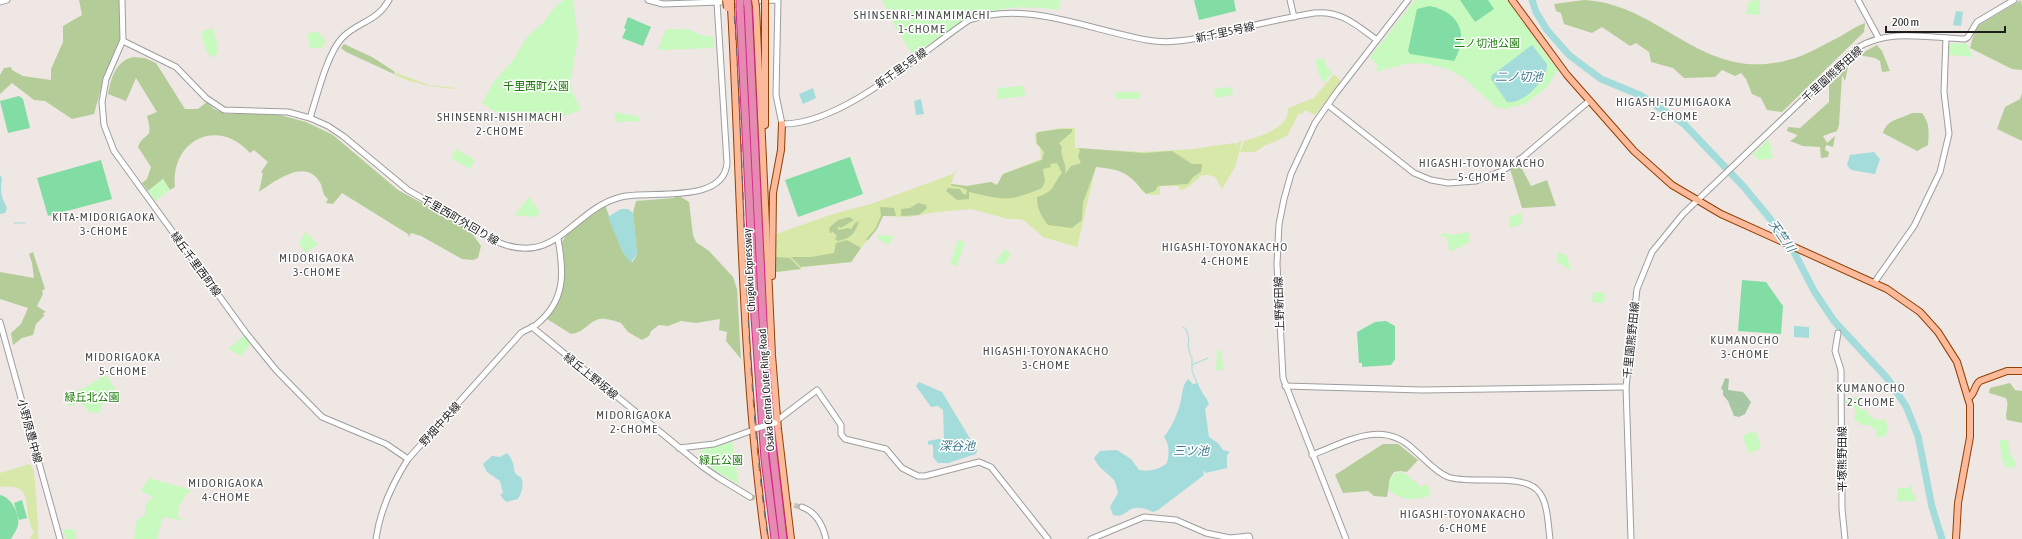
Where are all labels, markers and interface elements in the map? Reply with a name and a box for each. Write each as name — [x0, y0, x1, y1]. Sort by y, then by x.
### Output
district label: SHINSENRI-MINAMIMACHI 1-CHOME — [854, 8, 990, 36]
scale bar — [1886, 8, 2005, 34]
text: 200 m — [1892, 15, 1919, 29]
street label: 新千里5号線 — [1194, 20, 1256, 44]
park label: 二ノ切池公園 — [1454, 37, 1520, 49]
street label: 千里園熊野田線 — [1799, 44, 1865, 104]
street label: 新千里5号線 — [873, 46, 929, 90]
water label: 二ノ切池 — [1495, 70, 1544, 84]
park label: 千里西町公園 — [503, 80, 569, 92]
district label: HIGASHI-IZUMIGAOKA 2-CHOME — [1616, 95, 1732, 123]
district label: SHINSENRI-NISHIMACHI 2-CHOME — [437, 110, 563, 138]
district label: HIGASHI-TOYONAKACHO 5-CHOME — [1419, 156, 1545, 184]
street label: 千里西町外回り線 — [419, 193, 501, 247]
district label: KITA-MIDORIGAOKA 3-CHOME — [52, 210, 156, 238]
water label: 天竺川 — [1766, 217, 1799, 256]
street label: Chugoku Expressway — [741, 228, 757, 312]
street label: 緑丘千里西町線 — [169, 229, 223, 299]
district label: HIGASHI-TOYONAKACHO 4-CHOME — [1162, 240, 1288, 268]
district label: MIDORIGAOKA 3-CHOME — [279, 251, 355, 279]
street label: 上野新田線 — [1272, 276, 1286, 332]
street label: 千里園熊野田線 — [1621, 301, 1641, 379]
street label: Osaka Central Outer Ring Road — [756, 328, 776, 452]
district label: KUMANOCHO 3-CHOME — [1710, 333, 1780, 361]
district label: HIGASHI-TOYONAKACHO 3-CHOME — [983, 344, 1109, 372]
district label: MIDORIGAOKA 5-CHOME — [85, 350, 161, 378]
street label: 緑丘上野坂線 — [562, 351, 620, 401]
district label: KUMANOCHO 2-CHOME — [1836, 381, 1906, 409]
park label: 緑丘北公園 — [65, 391, 120, 403]
street label: 小野原豊中線 — [16, 398, 44, 464]
street label: 野畑中央線 — [417, 400, 463, 448]
district label: MIDORIGAOKA 2-CHOME — [596, 408, 672, 436]
street label: 平塚熊野田線 — [1836, 426, 1848, 492]
water label: 深谷池 — [939, 439, 976, 453]
water label: 三ツ池 — [1173, 444, 1210, 458]
park label: 緑丘公園 — [699, 454, 743, 466]
district label: MIDORIGAOKA 4-CHOME — [188, 476, 264, 504]
district label: HIGASHI-TOYONAKACHO 6-CHOME — [1400, 507, 1526, 535]

